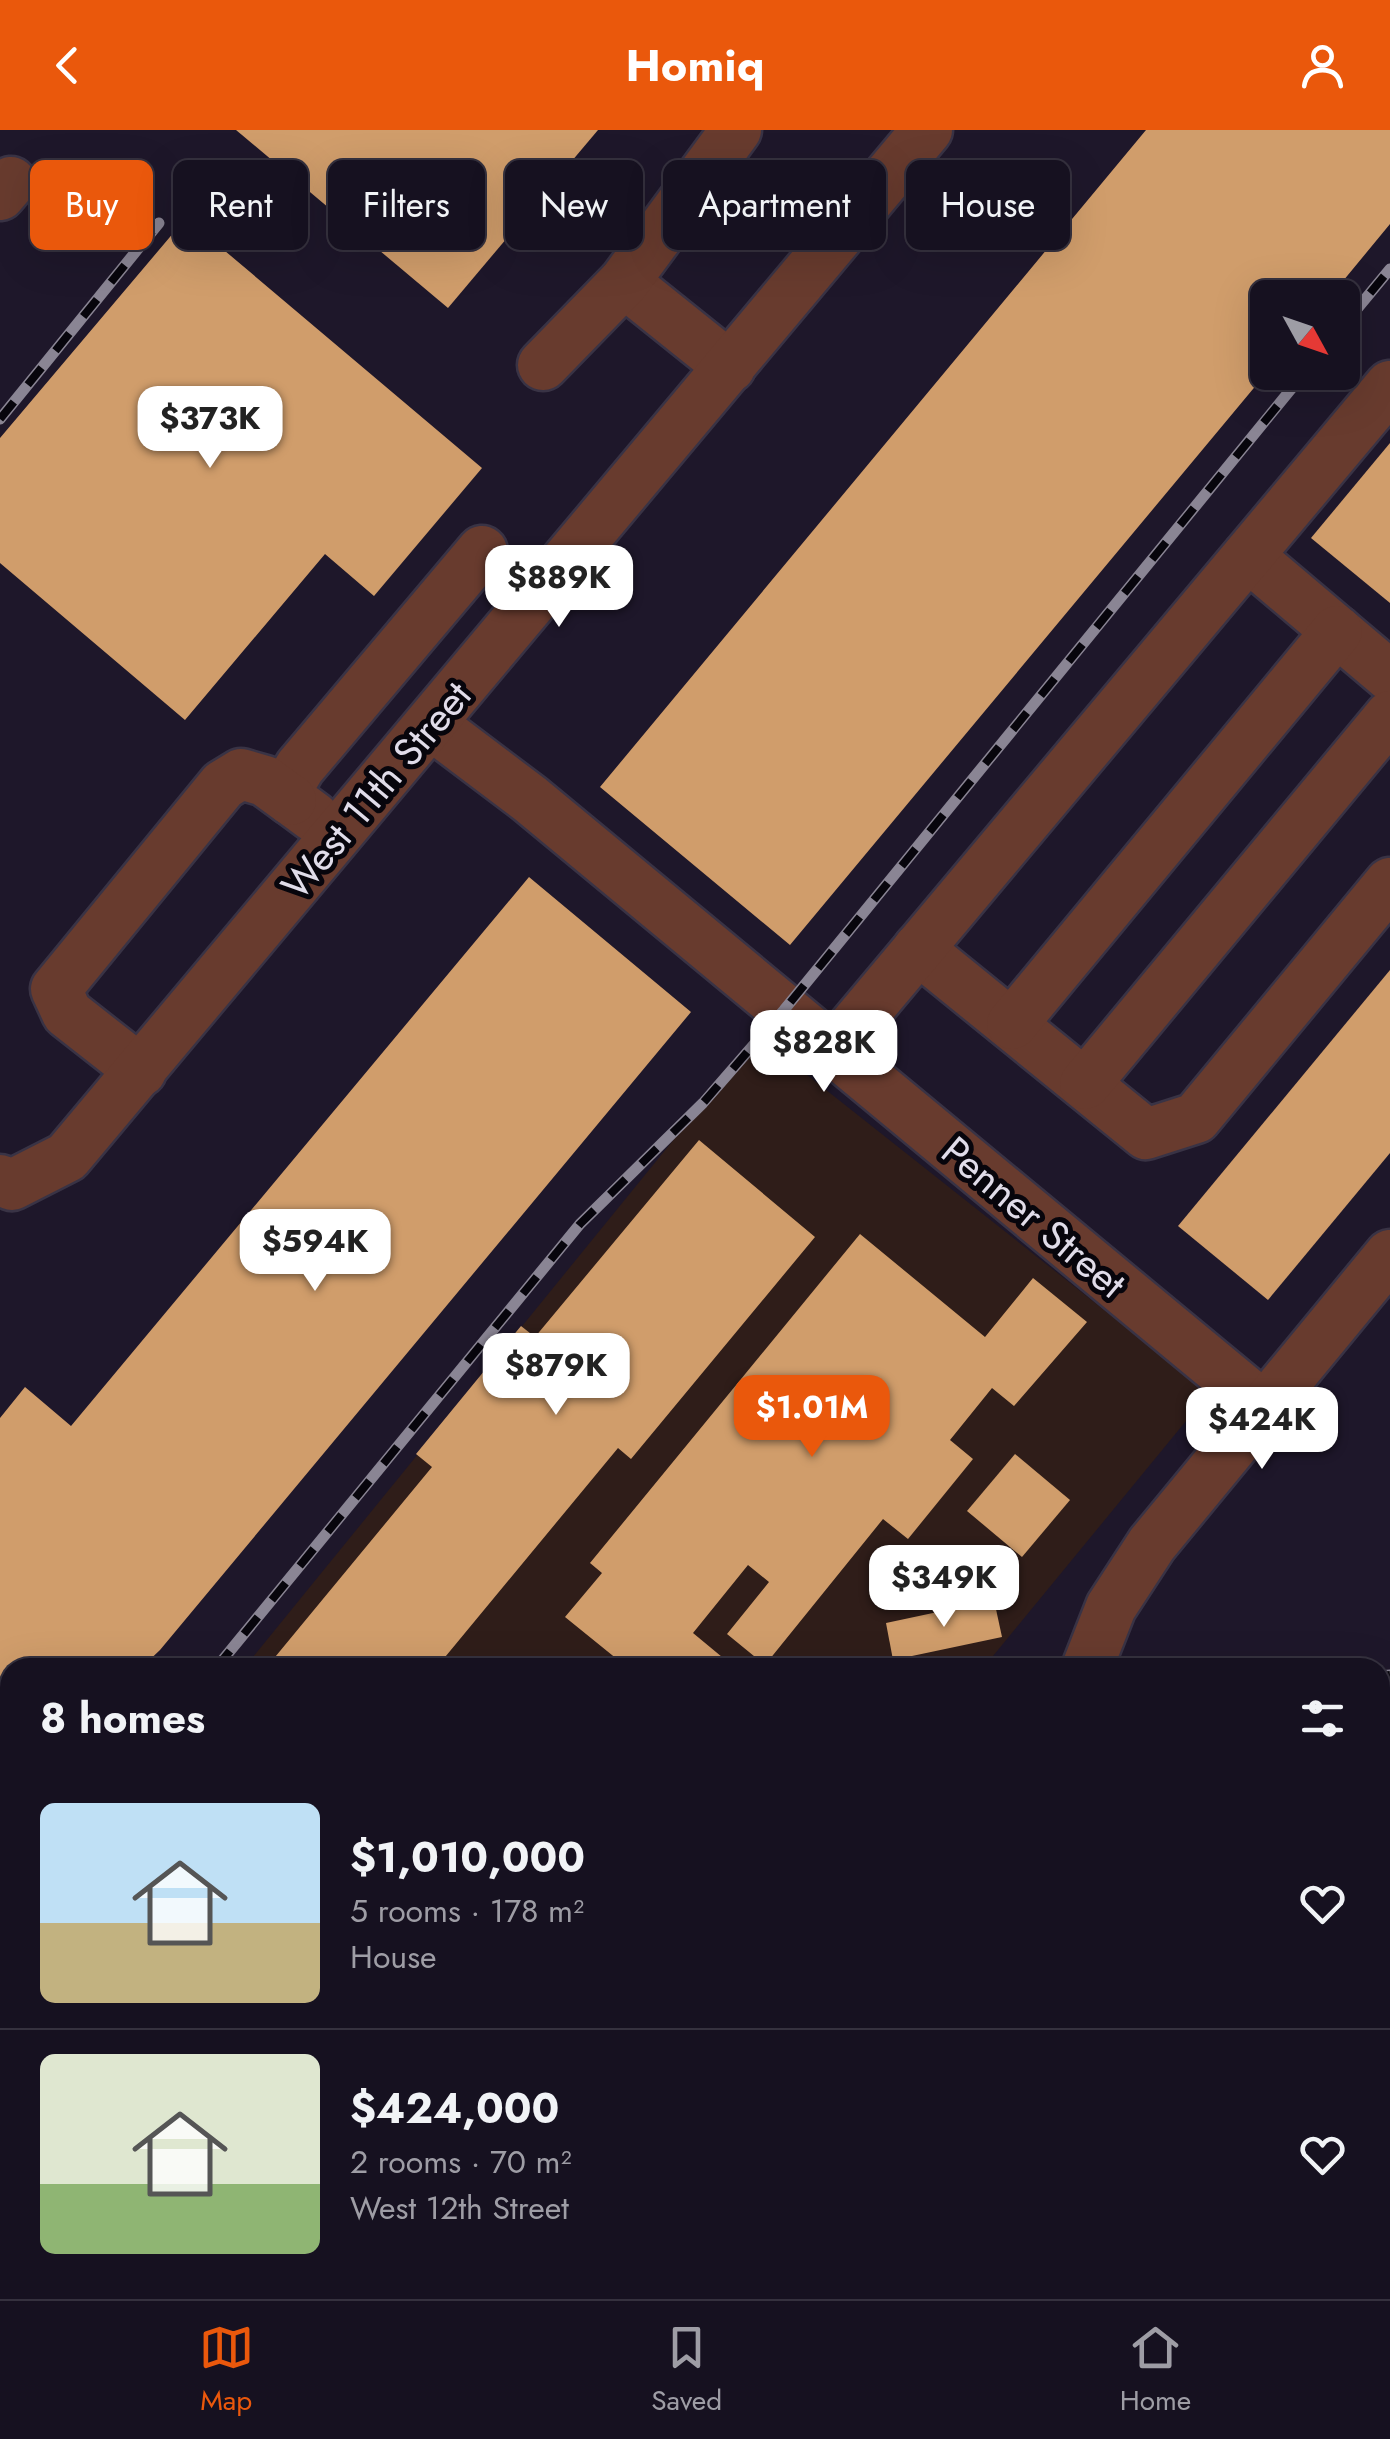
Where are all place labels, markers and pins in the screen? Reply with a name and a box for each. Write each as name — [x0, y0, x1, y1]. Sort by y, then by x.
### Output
pin: $373K — [140, 386, 280, 471]
pin: $889K — [489, 545, 629, 630]
pin: $828K — [754, 1010, 894, 1095]
pin: $594K — [245, 1209, 385, 1294]
pin: $879K — [486, 1333, 626, 1418]
pin: $1.01M — [731, 1375, 893, 1460]
pin: $424K — [1192, 1387, 1332, 1472]
pin: $349K — [874, 1545, 1014, 1630]

